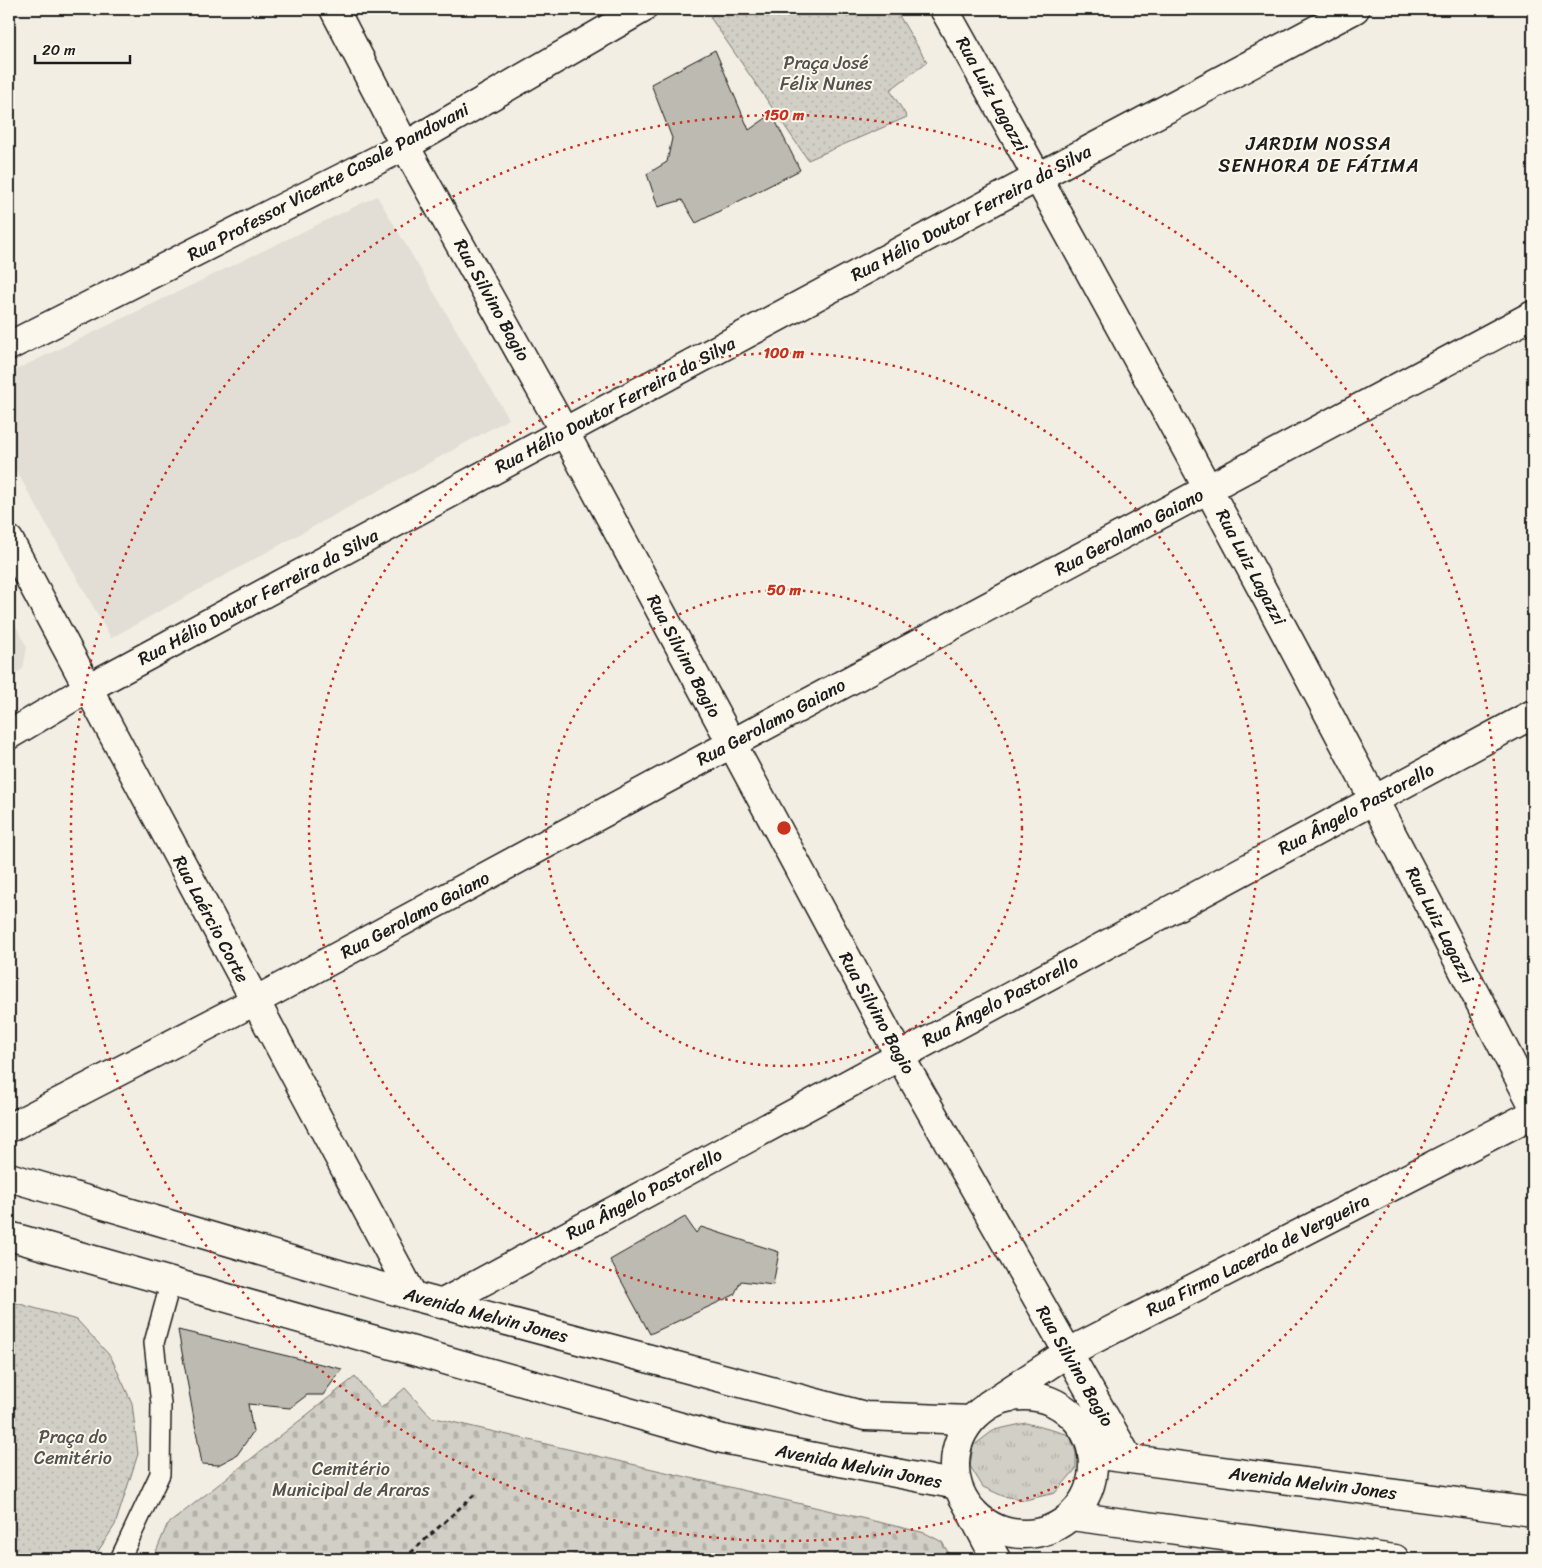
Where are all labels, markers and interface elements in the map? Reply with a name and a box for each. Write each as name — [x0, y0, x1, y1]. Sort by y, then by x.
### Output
street label: Rua Luiz Lagazzi — [947, 30, 1038, 159]
scale bar — [35, 32, 130, 64]
text: 20 m — [42, 37, 76, 63]
park label: Praça José Félix Nunes — [780, 47, 873, 100]
street label: Rua Professor Vicente Casale Pandovani — [181, 93, 476, 270]
text: 150 m — [764, 102, 805, 128]
district label: JARDIM NOSSA SENHORA DE FÁTIMA — [1218, 127, 1420, 182]
street label: Rua Hélio Doutor Ferreira da Silva — [845, 135, 1098, 290]
street label: Rua Silvino Bagio — [445, 233, 539, 367]
street label: Rua Hélio Doutor Ferreira da Silva — [489, 327, 742, 482]
text: 100 m — [764, 340, 805, 366]
street label: Rua Gerolamo Gaiano — [1048, 479, 1210, 585]
street label: Rua Luiz Lagazzi — [1207, 503, 1296, 632]
street label: Rua Hélio Doutor Ferreira da Silva — [132, 519, 385, 674]
text: 50 m — [767, 577, 802, 603]
street label: Rua Silvino Bagio — [638, 588, 730, 724]
street label: Rua Gerolamo Gaiano — [690, 669, 852, 775]
street label: Rua Ângelo Pastorello — [1272, 754, 1440, 864]
centre of rings — [775, 819, 793, 837]
street label: Rua Laércio Corte — [164, 849, 258, 989]
street label: Rua Luiz Lagazzi — [1397, 861, 1484, 990]
street label: Rua Gerolamo Gaiano — [334, 862, 496, 968]
street label: Rua Silvino Bagio — [830, 946, 924, 1080]
street label: Rua Ângelo Pastorello — [916, 946, 1084, 1056]
street label: Rua Ângelo Pastorello — [560, 1139, 728, 1249]
street label: Rua Firmo Lacerda de Vergueira — [1140, 1184, 1376, 1326]
street label: Avenida Melvin Jones — [399, 1277, 572, 1352]
street label: Rua Silvino Bagio — [1027, 1299, 1123, 1433]
park label: Praça do Cemitério — [34, 1421, 112, 1474]
street label: Avenida Melvin Jones — [772, 1434, 946, 1498]
park label: Cemitério Municipal de Araras — [272, 1453, 431, 1506]
street label: Avenida Melvin Jones — [1226, 1457, 1399, 1509]

